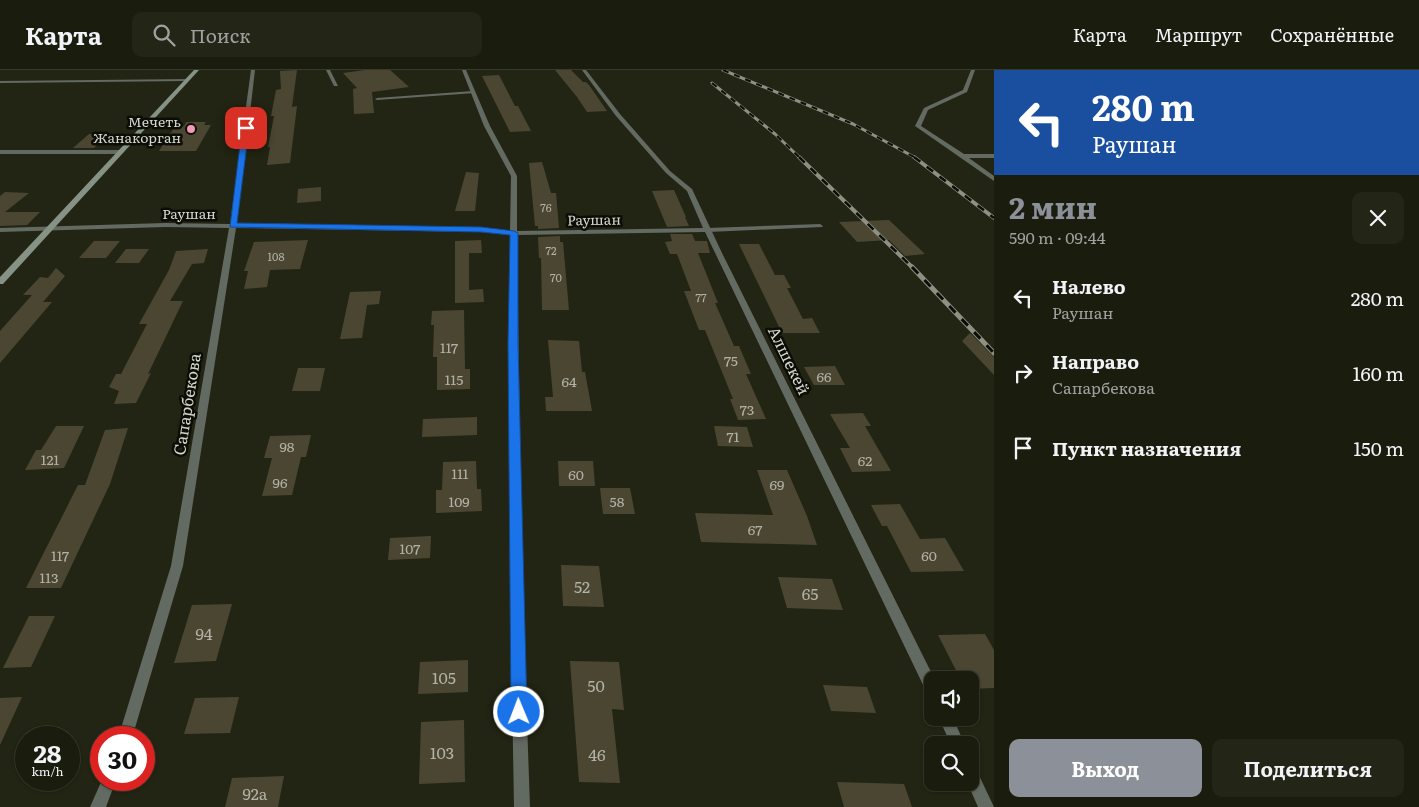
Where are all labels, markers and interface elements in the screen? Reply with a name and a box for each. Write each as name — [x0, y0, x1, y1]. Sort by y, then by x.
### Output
search box — [132, 12, 482, 57]
text: Карта — [25, 17, 102, 52]
icon: search — [150, 21, 178, 49]
text: Поиск — [190, 21, 251, 49]
text: Карта — [1073, 21, 1127, 48]
text: Маршрут — [1155, 21, 1242, 48]
text: Сохранённые — [1270, 21, 1394, 48]
text: 280 m — [1092, 80, 1195, 132]
icon: left — [1009, 90, 1074, 155]
pin — [225, 107, 267, 149]
place label: Мечеть Жанакорган — [93, 111, 181, 147]
icon: arrive — [232, 114, 260, 142]
marker: Мечеть Жанакорган — [185, 123, 197, 135]
text: Раушан — [1092, 127, 1176, 160]
text: 2 мин — [1009, 184, 1097, 228]
button: close — [1352, 192, 1404, 244]
house number: 76 — [540, 199, 552, 215]
street label: Раушан — [162, 203, 216, 223]
street label: Раушан — [567, 209, 621, 229]
text: 590 m · 09:44 — [1009, 225, 1105, 249]
house number: 72 — [545, 242, 557, 258]
house number: 108 — [268, 248, 284, 264]
house number: 70 — [550, 269, 562, 285]
text: Налево — [1052, 272, 1126, 300]
icon: left — [1009, 284, 1037, 312]
text: 280 m — [1351, 284, 1404, 312]
house number: 77 — [695, 289, 707, 305]
text: Раушан — [1052, 300, 1113, 324]
street label: Алшекей — [763, 322, 817, 398]
house number: 117 — [440, 337, 458, 357]
text: Направо — [1052, 347, 1139, 375]
house number: 75 — [724, 350, 738, 370]
street label: Сапарбекова — [166, 351, 206, 457]
icon: right — [1009, 359, 1037, 387]
text: 160 m — [1353, 359, 1404, 387]
house number: 66 — [816, 366, 832, 386]
house number: 115 — [445, 369, 463, 389]
house number: 64 — [561, 371, 577, 391]
text: Сапарбекова — [1052, 375, 1155, 399]
house number: 73 — [740, 399, 754, 419]
house number: 71 — [727, 426, 740, 446]
icon: arrive — [1009, 434, 1037, 462]
text: Пункт назначения — [1052, 434, 1241, 462]
text: 150 m — [1353, 434, 1404, 462]
house number: 98 — [279, 436, 295, 456]
house number: 121 — [41, 449, 60, 469]
house number: 62 — [858, 450, 872, 470]
house number: 111 — [451, 463, 469, 483]
house number: 60 — [568, 464, 584, 484]
house number: 96 — [273, 472, 288, 492]
house number: 69 — [770, 474, 784, 494]
house number: 109 — [448, 491, 470, 511]
house number: 58 — [610, 491, 625, 511]
house number: 67 — [748, 519, 762, 539]
house number: 107 — [400, 538, 420, 558]
house number: 117 — [51, 545, 69, 565]
house number: 60 — [921, 545, 937, 565]
house number: 113 — [40, 567, 58, 587]
house number: 52 — [574, 574, 590, 598]
house number: 65 — [802, 581, 818, 605]
house number: 94 — [195, 621, 213, 645]
house number: 105 — [432, 665, 456, 689]
map controls — [924, 671, 979, 791]
button: sound — [924, 671, 979, 726]
house number: 50 — [587, 673, 605, 697]
position arrow — [492, 685, 544, 737]
speed limit sign: 30 — [90, 726, 155, 791]
text: 28 — [33, 734, 62, 771]
button: search — [924, 736, 979, 791]
button: Выход — [1009, 739, 1202, 797]
button: Поделиться — [1212, 739, 1404, 797]
house number: 103 — [430, 740, 454, 764]
house number: 46 — [588, 742, 606, 766]
text: km/h — [32, 762, 63, 780]
house number: 92а — [243, 781, 268, 805]

